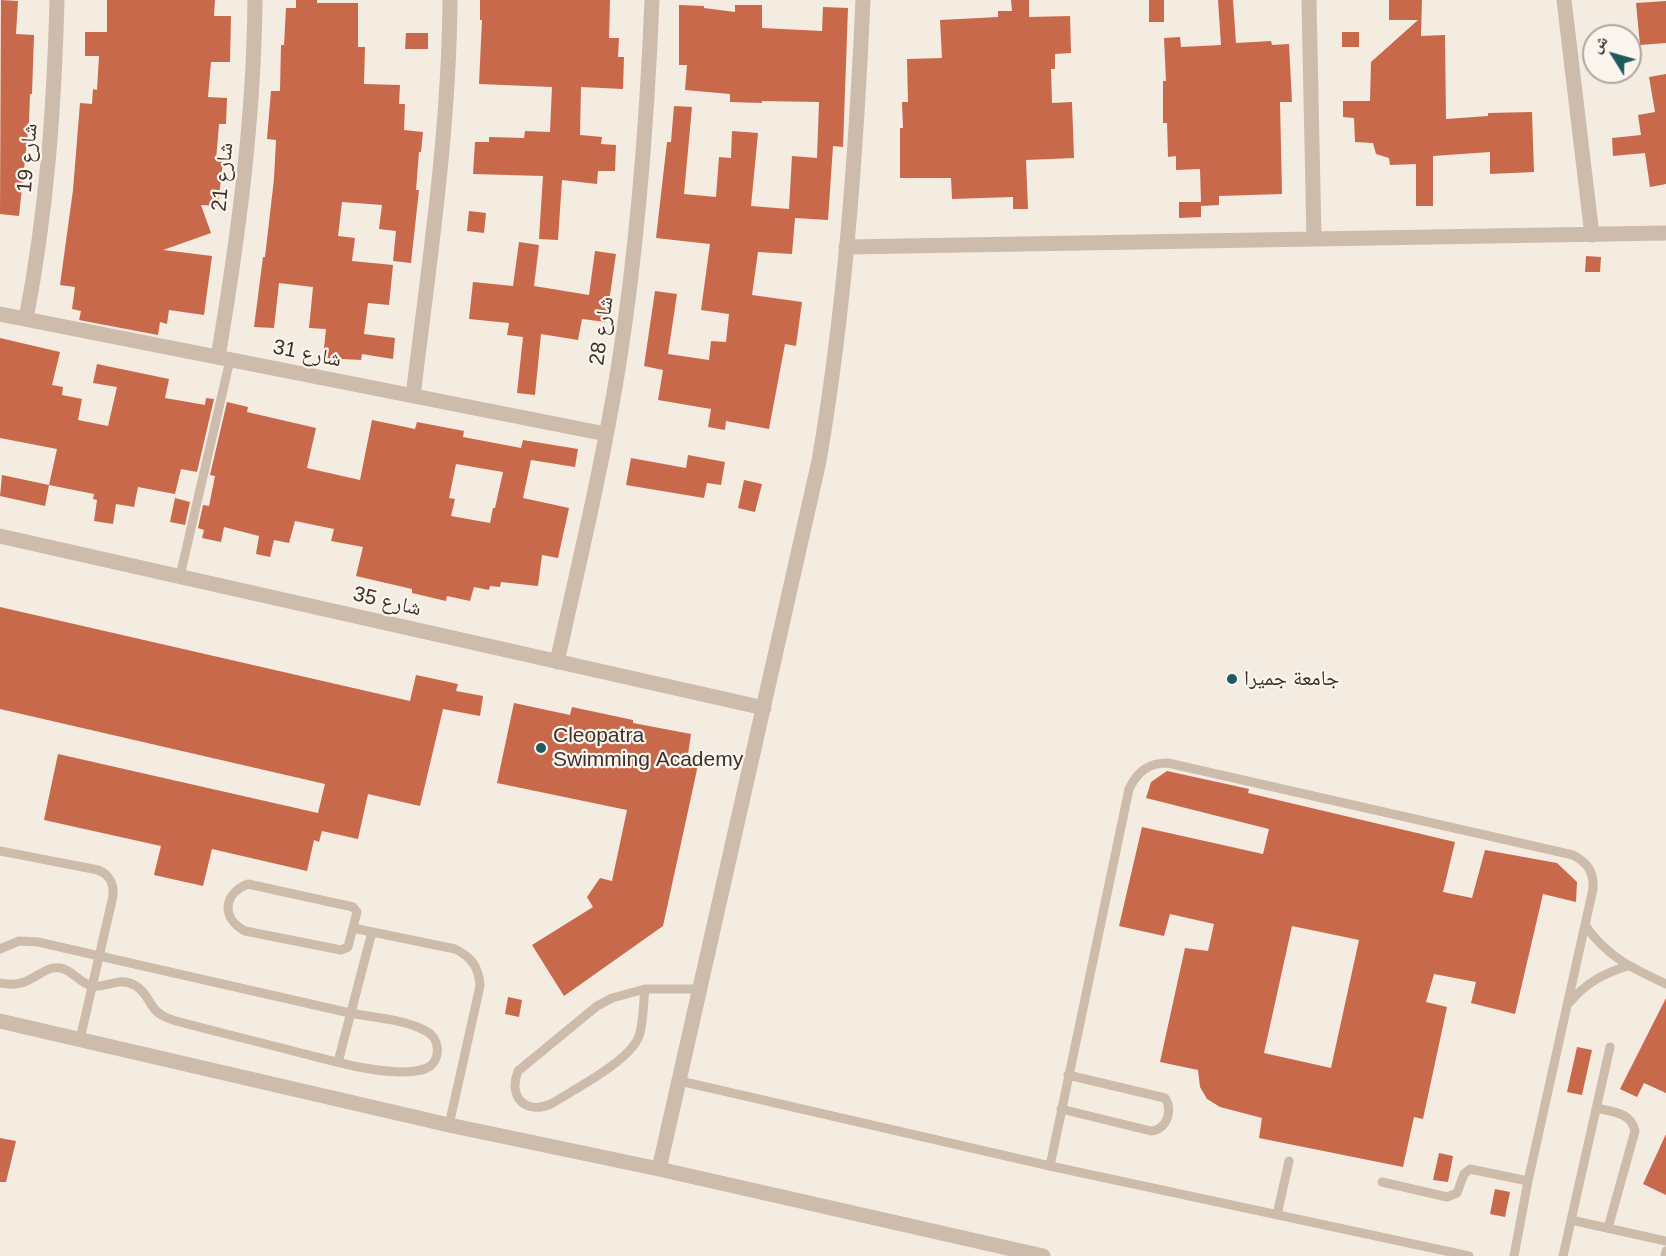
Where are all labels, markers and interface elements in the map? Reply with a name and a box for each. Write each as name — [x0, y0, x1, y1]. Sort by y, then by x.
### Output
north arrow — [1582, 24, 1642, 84]
text: ش — [1587, 32, 1611, 56]
street label: شارع 19 — [12, 122, 44, 194]
street label: شارع 21 — [207, 141, 239, 213]
street label: شارع 28 — [585, 295, 619, 367]
street label: شارع 31 — [271, 335, 343, 373]
street label: شارع 35 — [350, 582, 424, 622]
place label: جامعة جميرا — [1244, 666, 1339, 692]
marker: جامعة جميرا — [1225, 672, 1239, 686]
place label: Cleopatra Swimming Academy — [553, 723, 743, 773]
marker: Cleopatra Swimming Academy — [534, 741, 548, 755]

